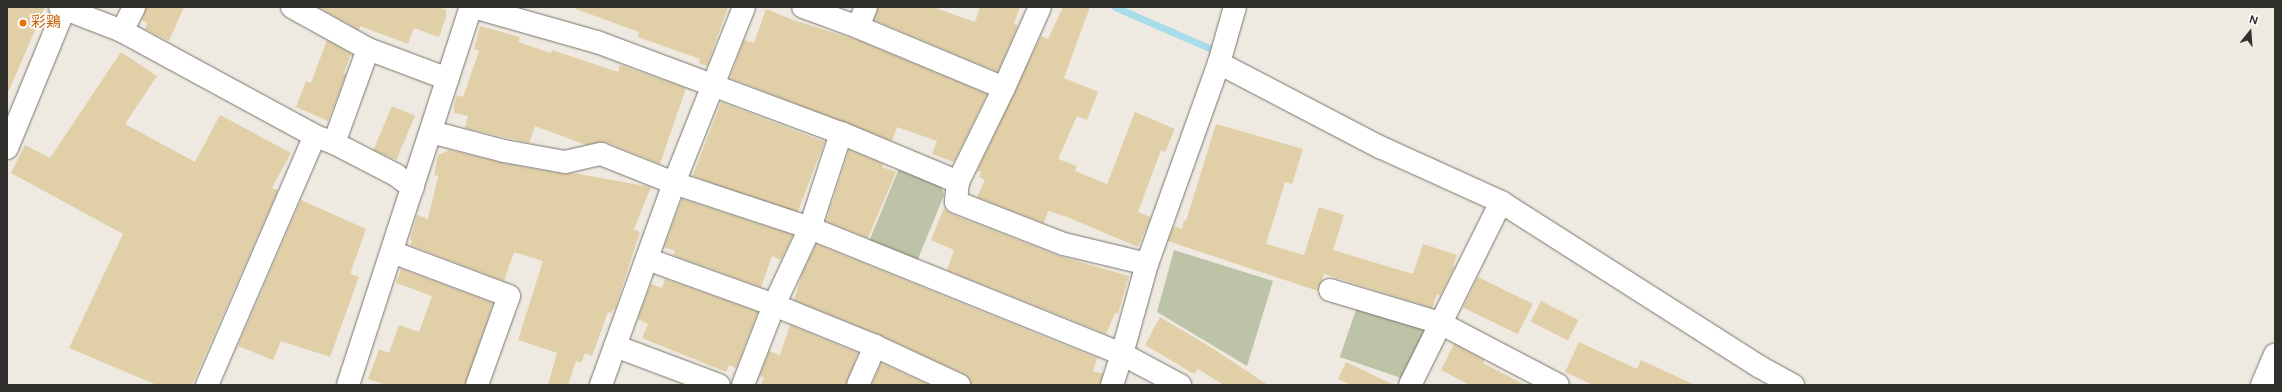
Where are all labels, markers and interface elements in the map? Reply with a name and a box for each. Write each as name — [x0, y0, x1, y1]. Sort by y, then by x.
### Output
north arrow — [2230, 12, 2270, 52]
text: N — [2248, 13, 2260, 28]
place label: 彩鶏 — [31, 14, 61, 32]
marker: 彩鶏 — [18, 18, 28, 28]

